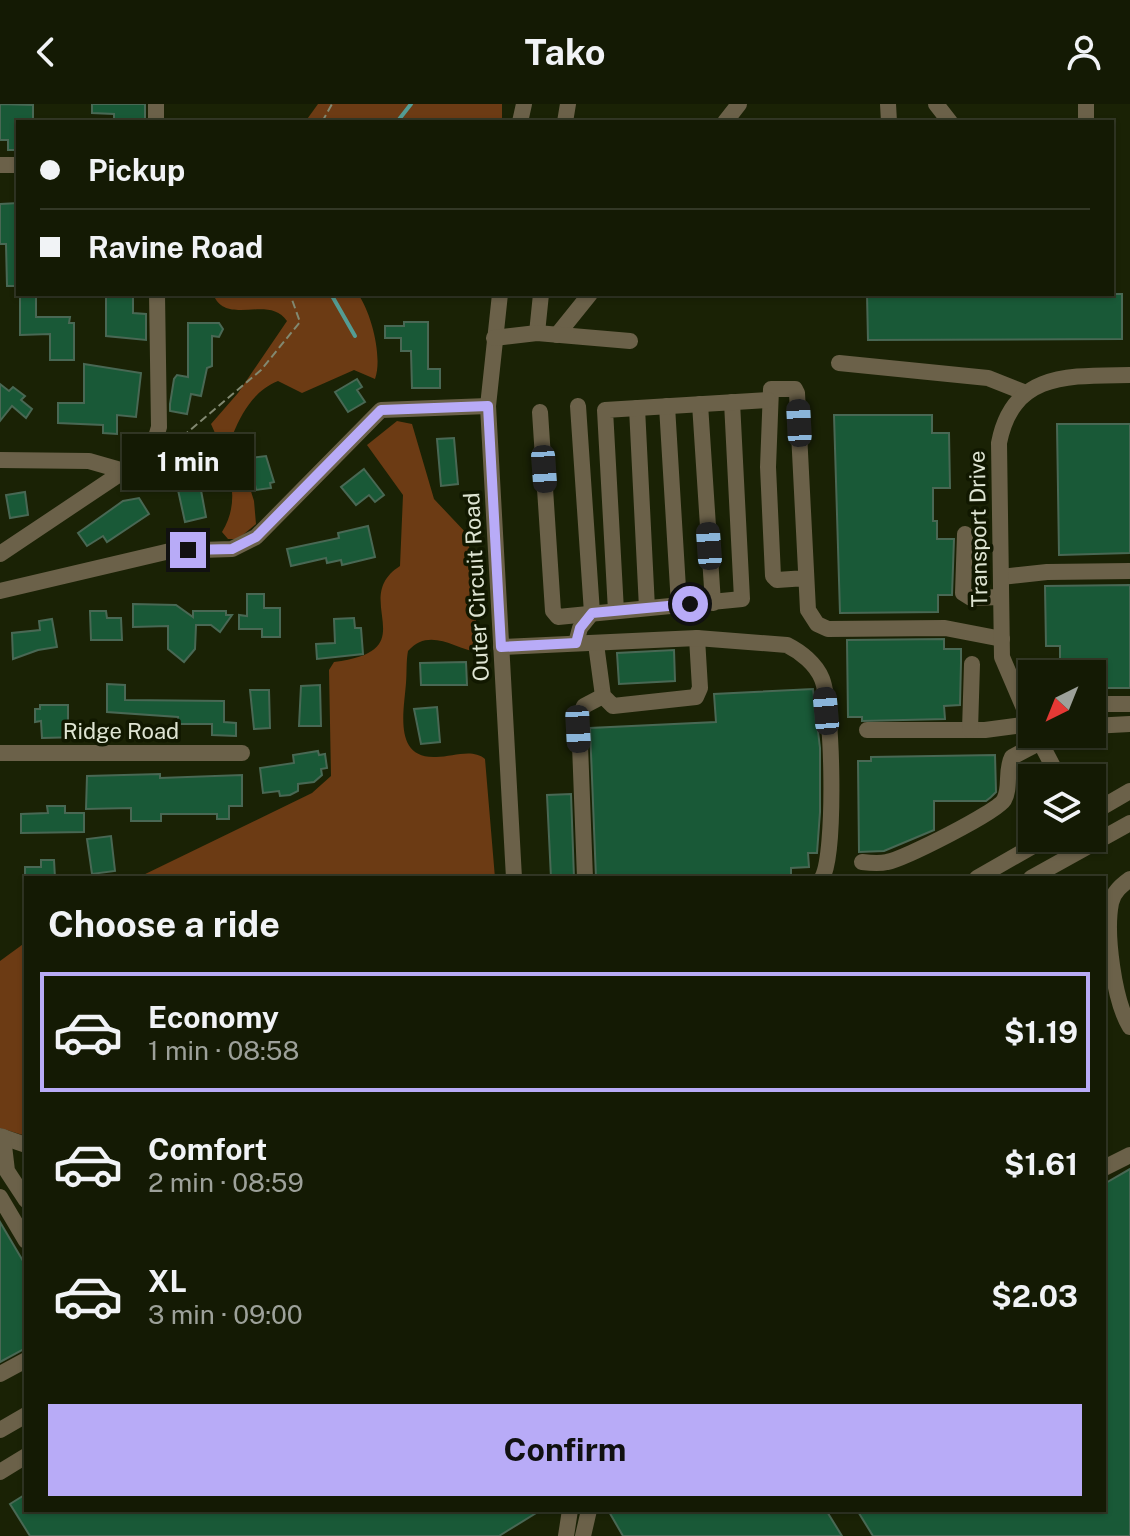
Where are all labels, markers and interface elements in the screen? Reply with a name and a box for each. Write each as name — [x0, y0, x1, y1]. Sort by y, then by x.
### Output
icon: back — [24, 30, 68, 74]
icon: person — [1062, 30, 1106, 74]
text: Tako — [525, 31, 606, 73]
text: Pickup — [88, 152, 185, 188]
text: Ravine Road — [88, 229, 263, 265]
car — [786, 398, 812, 448]
callout: 1 min — [122, 434, 254, 490]
car — [530, 444, 558, 494]
text: 1 min — [157, 446, 219, 477]
street label: Transport Drive — [964, 450, 992, 608]
street label: Outer Circuit Road — [458, 492, 494, 682]
car — [695, 521, 723, 571]
route end — [170, 532, 206, 568]
route start — [672, 586, 708, 622]
north arrow — [1018, 660, 1106, 748]
map controls — [1018, 660, 1106, 852]
car — [812, 686, 840, 736]
car — [565, 704, 591, 754]
street label: Ridge Road — [63, 718, 179, 744]
button: layers — [1018, 764, 1106, 852]
text: Choose a ride — [48, 903, 280, 945]
icon: car — [52, 996, 124, 1068]
text: Economy — [148, 999, 279, 1035]
text: $1.19 — [1004, 1014, 1078, 1050]
text: 1 min · 08:58 — [148, 1035, 299, 1066]
icon: car — [52, 1128, 124, 1200]
text: Comfort — [148, 1131, 267, 1167]
text: $1.61 — [1004, 1146, 1078, 1182]
text: 2 min · 08:59 — [148, 1167, 304, 1198]
icon: car — [52, 1260, 124, 1332]
text: XL — [148, 1263, 187, 1299]
text: $2.03 — [991, 1278, 1078, 1314]
text: 3 min · 09:00 — [148, 1299, 303, 1330]
button: Confirm — [48, 1404, 1082, 1496]

